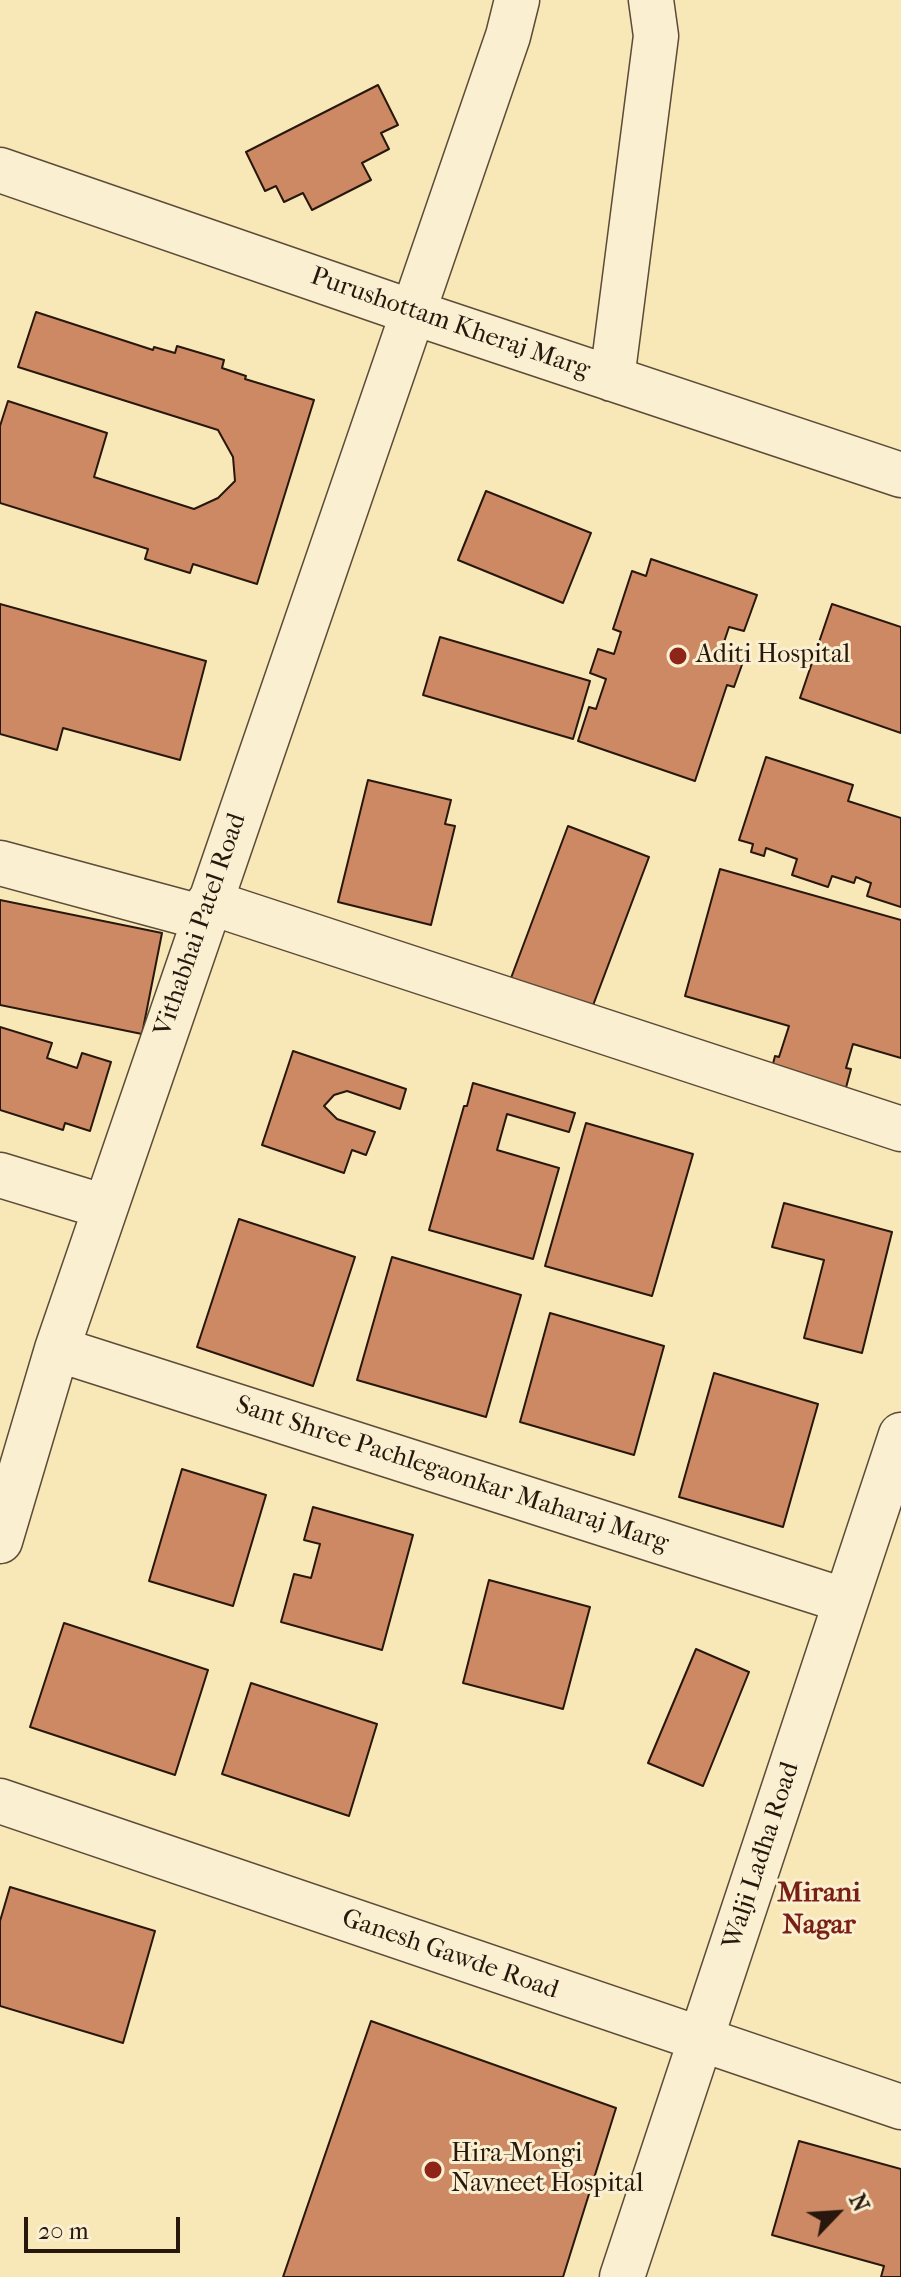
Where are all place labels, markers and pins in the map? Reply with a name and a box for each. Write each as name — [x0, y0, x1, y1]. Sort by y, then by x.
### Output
place label: Aditi Hospital — [696, 640, 850, 672]
marker: Aditi Hospital — [667, 645, 689, 667]
place label: Hira-Mongi Navneet Hospital — [451, 2139, 643, 2200]
marker: Hira-Mongi Navneet Hospital — [422, 2159, 444, 2181]

